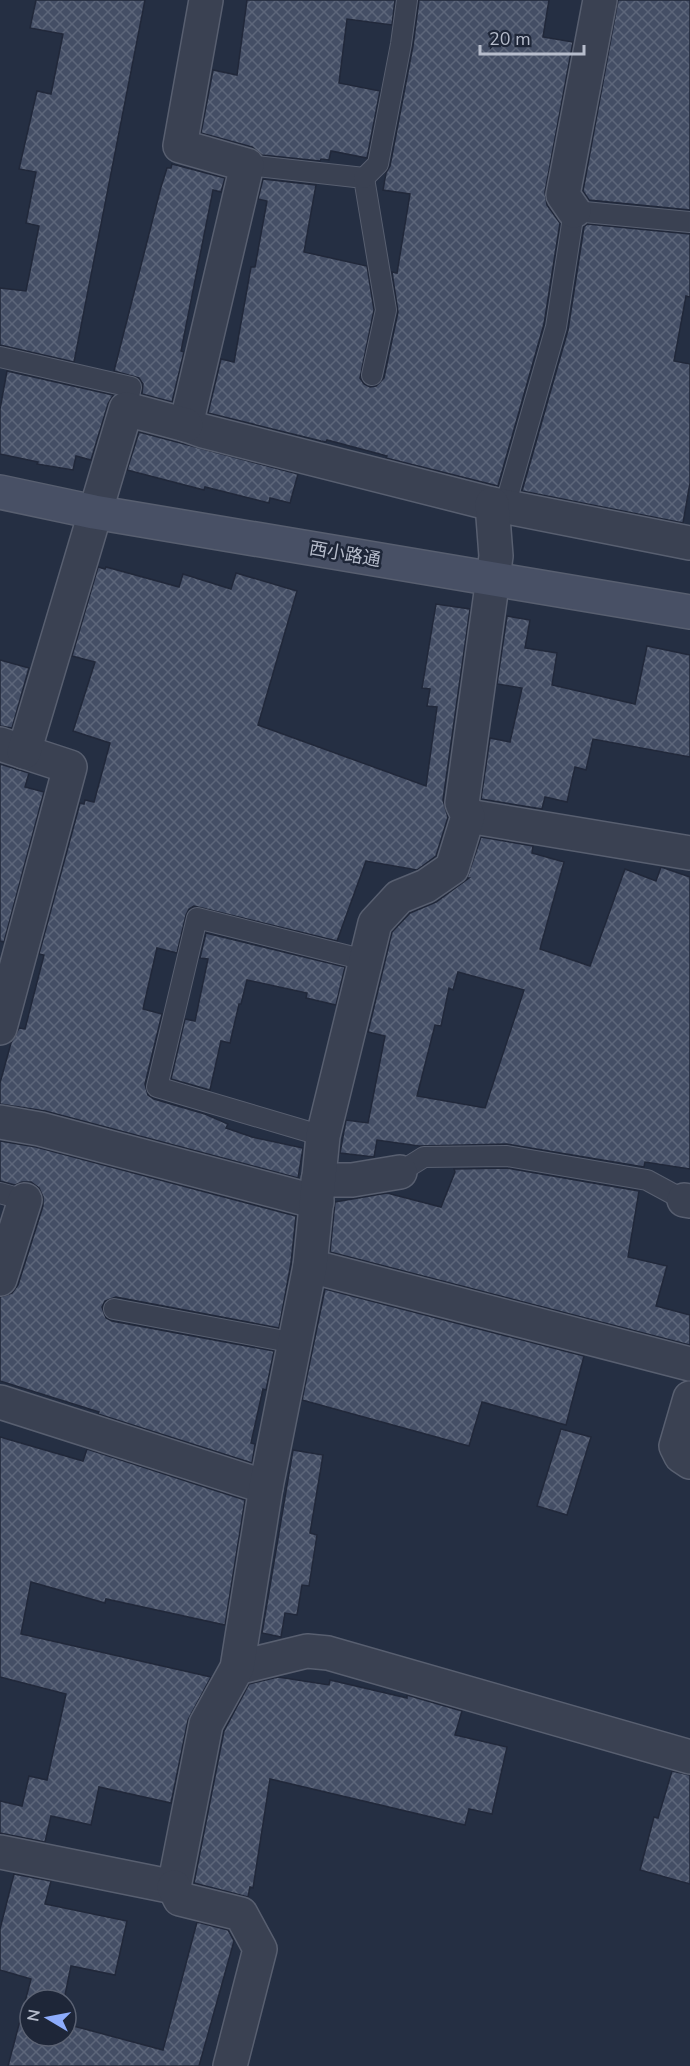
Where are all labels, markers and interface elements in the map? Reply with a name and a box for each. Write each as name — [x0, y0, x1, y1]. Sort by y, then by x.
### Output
scale bar — [480, 18, 584, 56]
text: 20 m — [489, 27, 531, 51]
street label: 西小路通 — [307, 536, 383, 572]
north arrow — [18, 1988, 78, 2048]
text: N — [22, 2008, 46, 2023]

